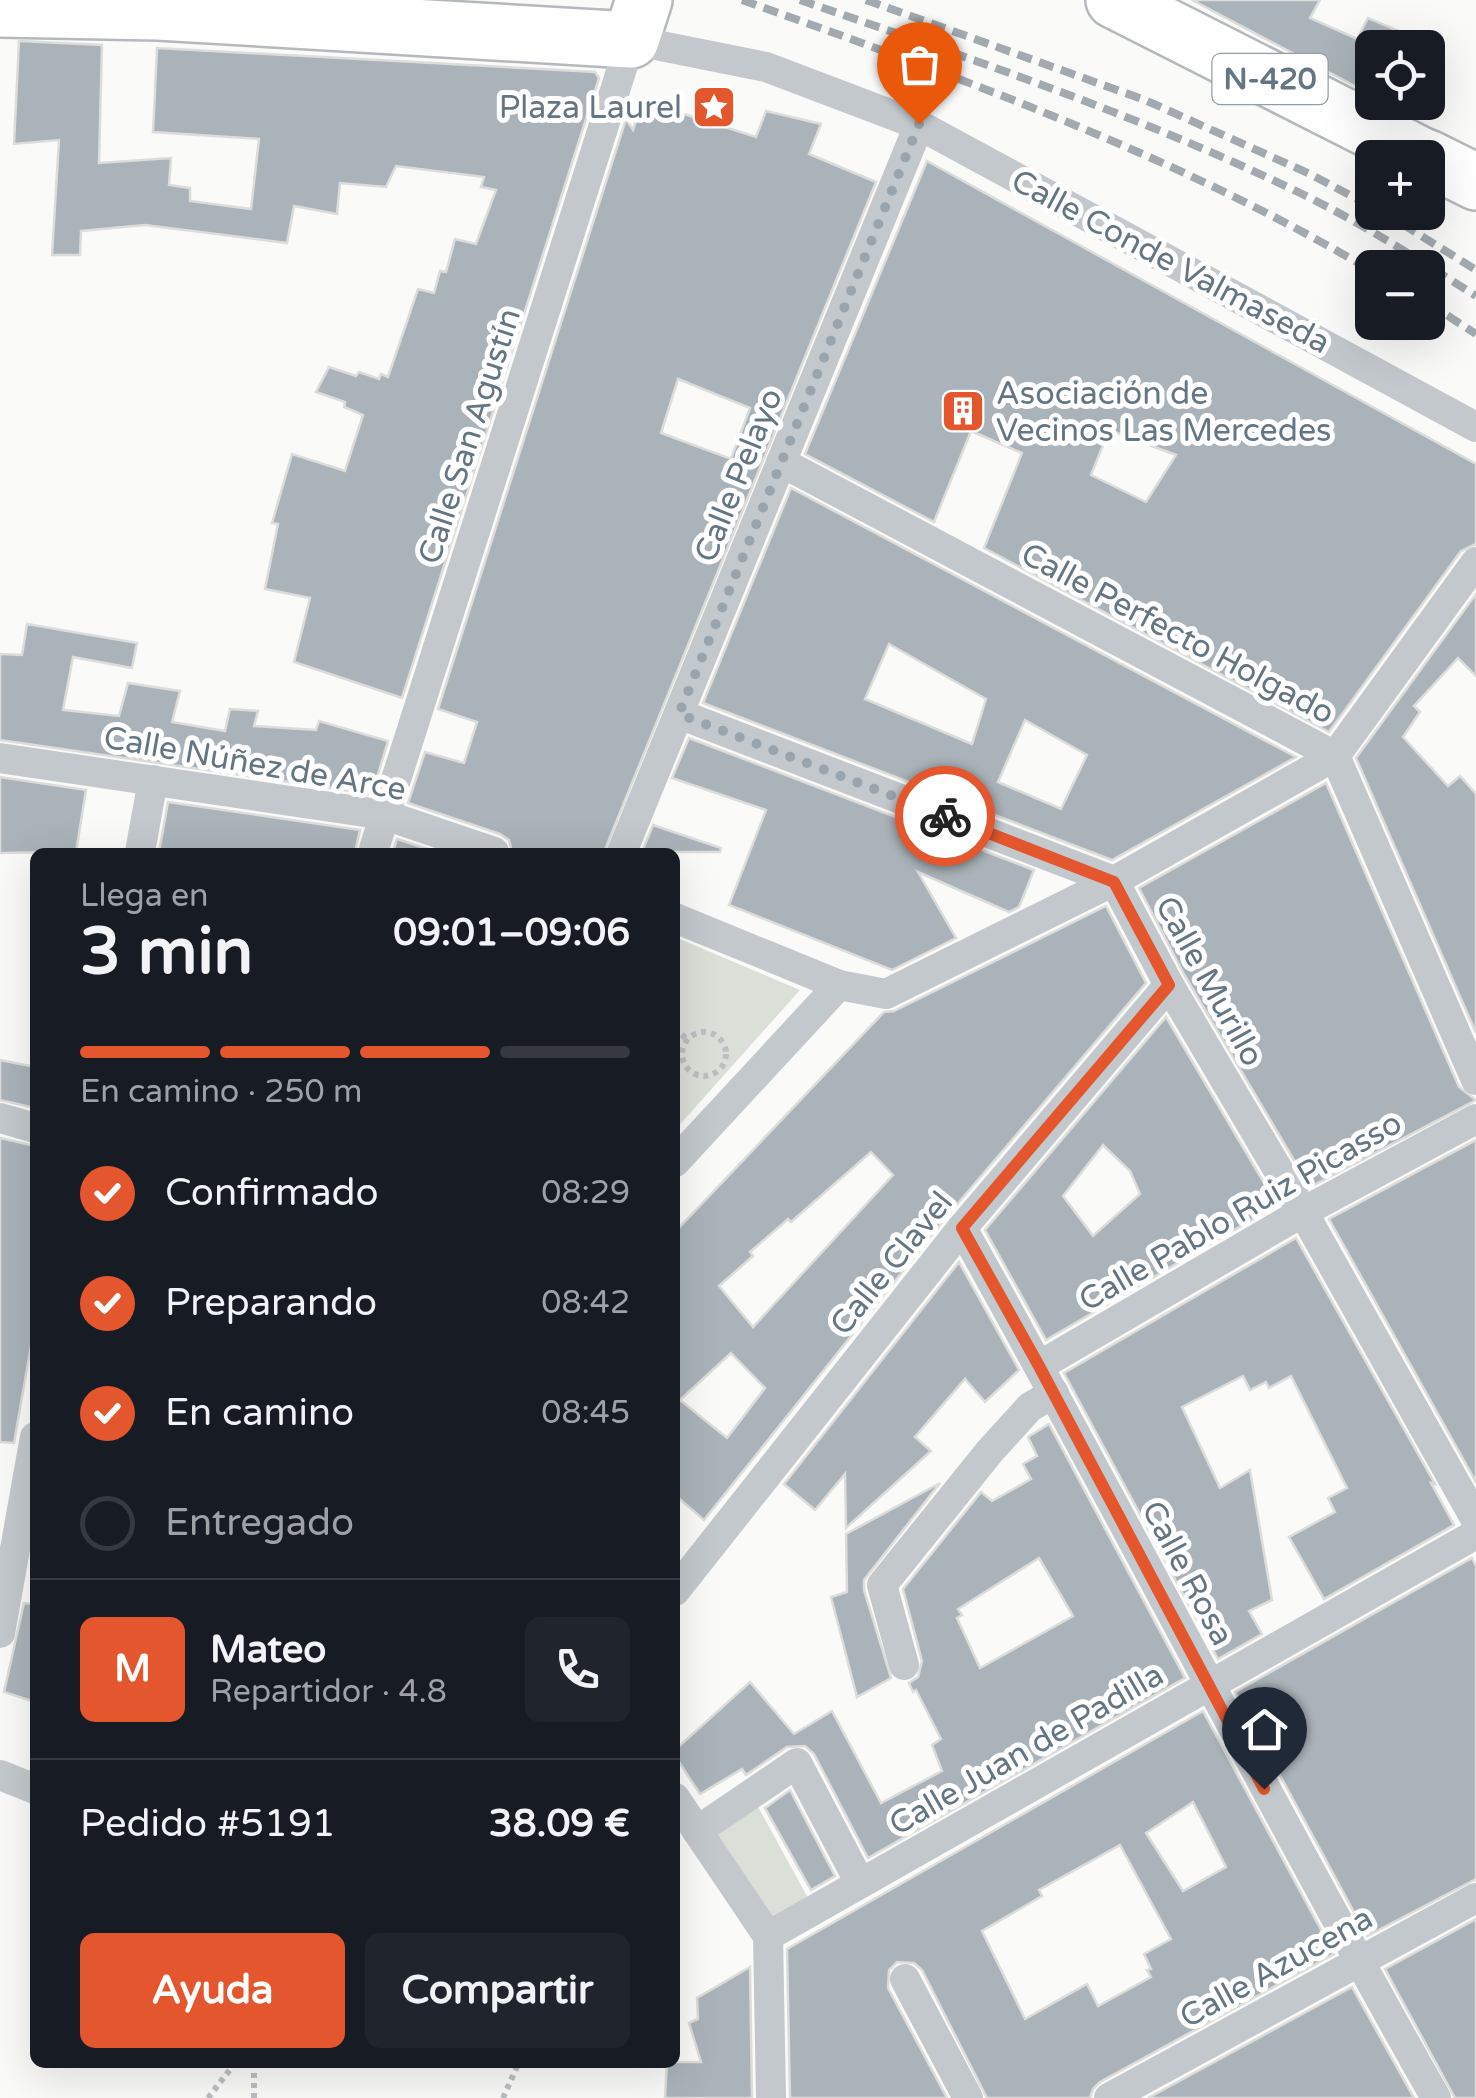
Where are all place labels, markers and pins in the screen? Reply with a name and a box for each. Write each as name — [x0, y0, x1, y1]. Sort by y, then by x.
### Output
pin — [877, 22, 962, 125]
place icon: Plaza Laurel — [691, 84, 737, 130]
place label: Plaza Laurel — [499, 89, 682, 127]
place label: Asociación de Vecinos Las Mercedes — [996, 375, 1331, 450]
building icon: Asociación de Vecinos Las Mercedes — [940, 388, 986, 434]
pin — [1222, 1687, 1307, 1790]

